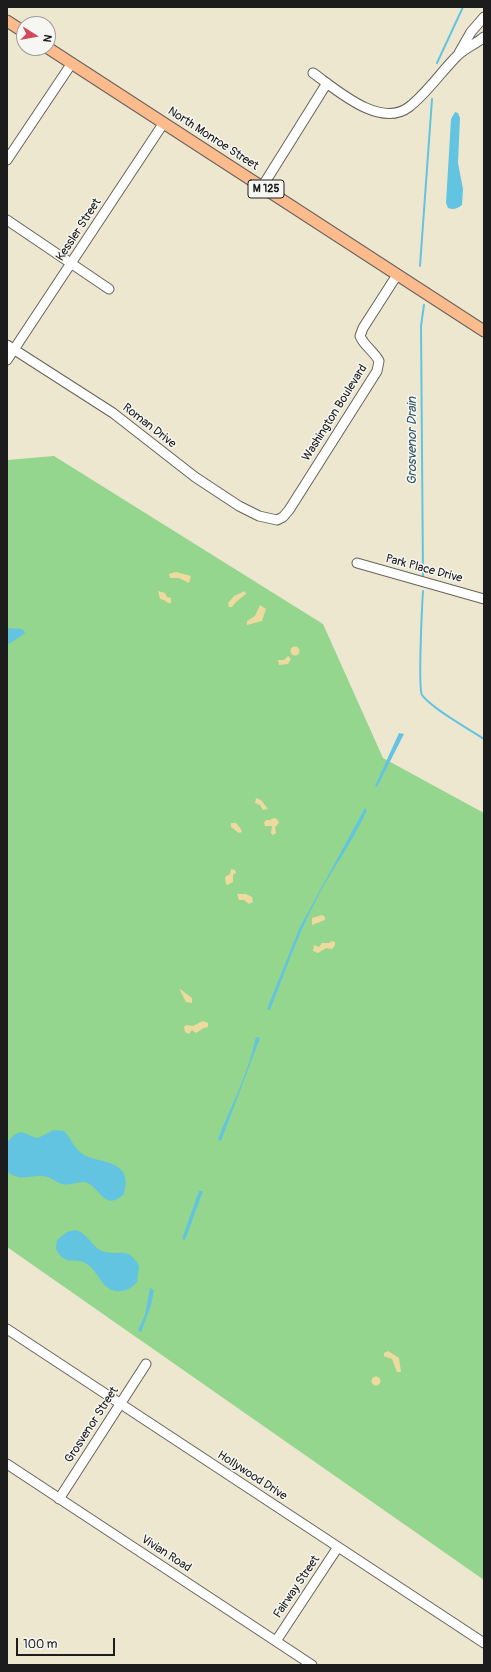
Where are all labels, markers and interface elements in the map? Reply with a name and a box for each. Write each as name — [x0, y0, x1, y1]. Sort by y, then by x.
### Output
north arrow — [16, 16, 56, 56]
text: N — [40, 33, 54, 43]
street label: North Monroe Street — [165, 104, 261, 174]
road number: M 125 — [248, 180, 284, 198]
street label: Kessler Street — [53, 196, 105, 264]
street label: Washington Boulevard — [299, 362, 371, 464]
water label: Grosvenor Drain — [405, 397, 421, 485]
street label: Roman Drive — [119, 401, 179, 451]
street label: Park Place Drive — [384, 552, 464, 586]
street label: Grosvenor Street — [62, 1384, 122, 1466]
street label: Hollywood Drive — [215, 1448, 289, 1504]
street label: Vivian Road — [138, 1533, 194, 1575]
street label: Fairway Street — [271, 1553, 323, 1621]
scale bar — [18, 1630, 117, 1656]
text: 100 m — [23, 1637, 57, 1652]

